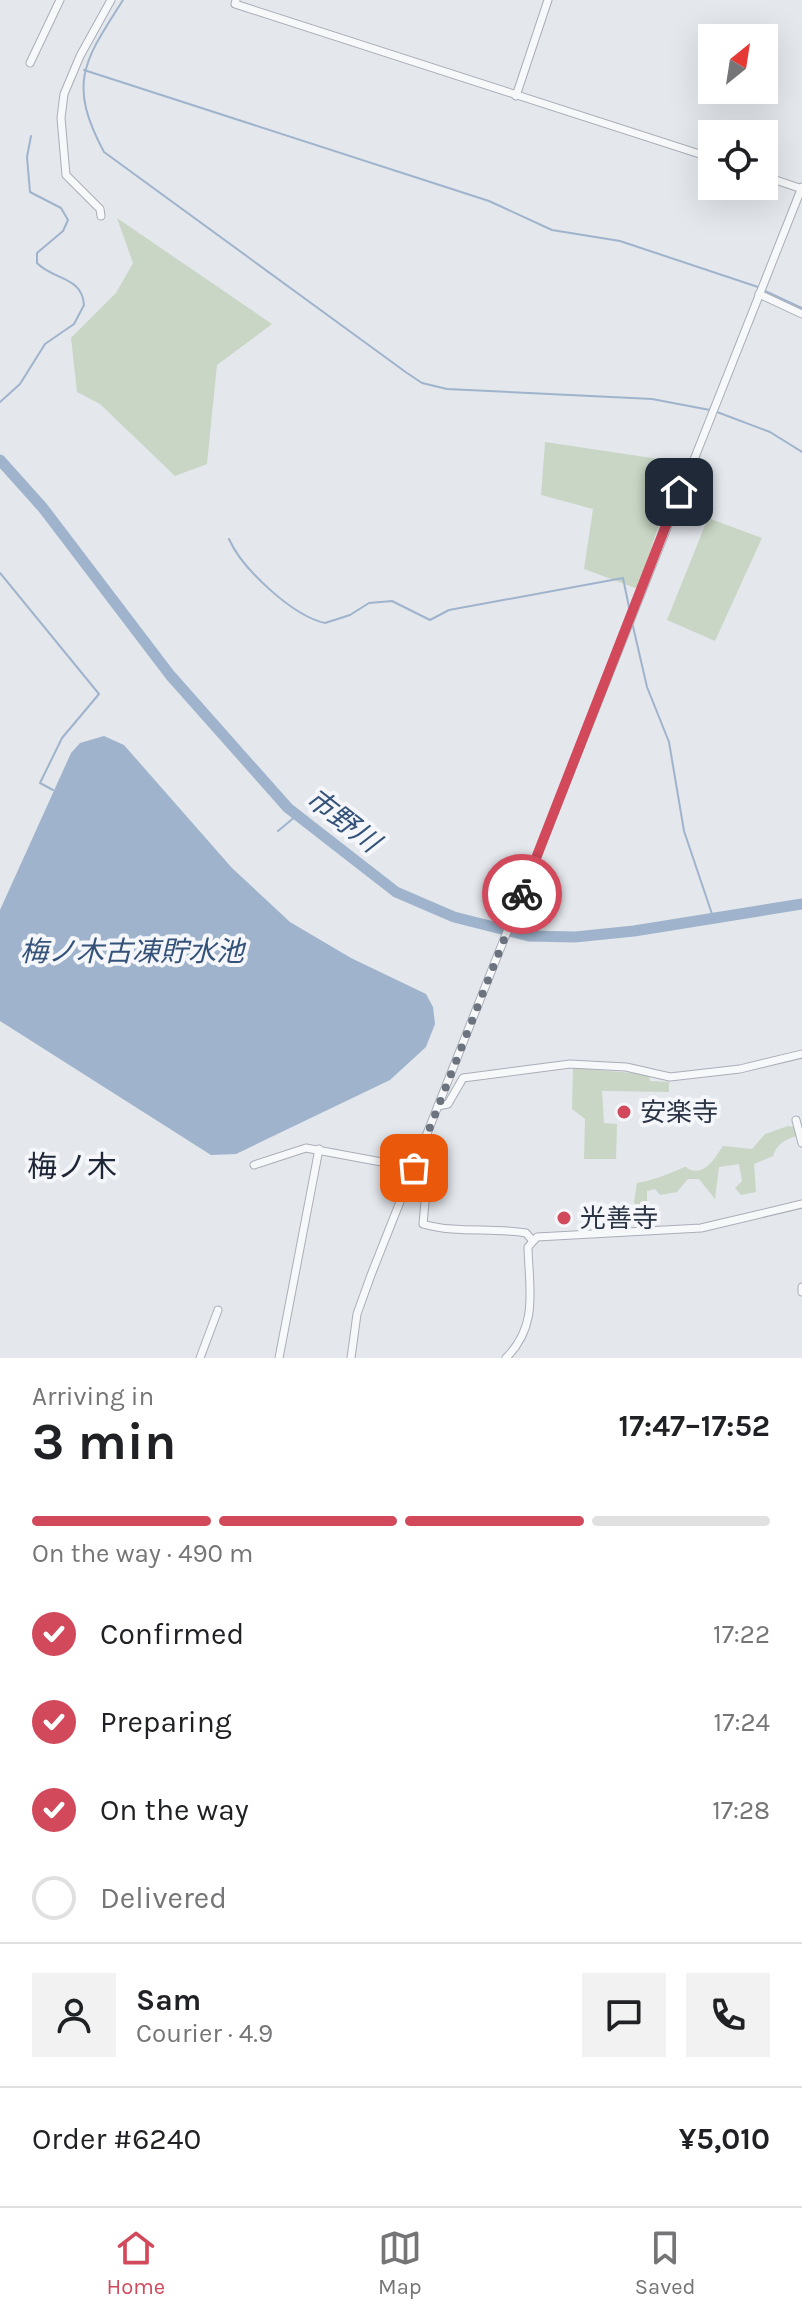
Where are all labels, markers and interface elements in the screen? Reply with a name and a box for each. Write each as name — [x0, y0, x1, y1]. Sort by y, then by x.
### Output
north arrow — [698, 24, 778, 104]
map controls — [698, 24, 778, 200]
button: locate — [698, 120, 778, 200]
pin — [645, 458, 713, 526]
icon: home — [657, 470, 701, 514]
water label: 市野川 — [300, 781, 389, 861]
courier — [482, 854, 562, 934]
icon: bike — [500, 872, 544, 916]
water label: 梅ノ木古凍貯水池 — [20, 935, 247, 968]
place label: 安楽寺 — [640, 1097, 718, 1128]
marker: 安楽寺 — [615, 1103, 633, 1121]
pin — [380, 1134, 448, 1202]
icon: bag — [392, 1146, 436, 1190]
district label: 梅ノ木 — [27, 1149, 117, 1185]
place label: 光善寺 — [580, 1203, 658, 1234]
marker: 光善寺 — [555, 1209, 573, 1227]
text: Arriving in — [32, 1381, 154, 1412]
text: 17:47–17:52 — [618, 1408, 770, 1444]
text: 3 min — [32, 1411, 176, 1472]
text: On the way · 490 m — [32, 1538, 253, 1569]
icon: check — [32, 1612, 76, 1656]
text: Confirmed — [100, 1616, 244, 1652]
text: 17:22 — [713, 1619, 770, 1650]
icon: check — [32, 1700, 76, 1744]
text: Preparing — [100, 1704, 232, 1740]
text: 17:24 — [714, 1707, 770, 1738]
icon: check — [32, 1788, 76, 1832]
text: On the way — [100, 1792, 249, 1828]
text: 17:28 — [712, 1795, 770, 1826]
text: Delivered — [100, 1880, 227, 1916]
button: person — [32, 1973, 116, 2057]
button: chat — [582, 1973, 666, 2057]
button: phone — [686, 1973, 770, 2057]
text: Sam — [136, 1982, 201, 2018]
text: Courier · 4.9 — [136, 2018, 273, 2049]
text: Order #6240 — [32, 2121, 201, 2157]
text: ¥5,010 — [679, 2121, 770, 2157]
tab: Home — [106, 2226, 165, 2300]
tab: Map — [378, 2226, 422, 2300]
tab: Saved — [635, 2226, 696, 2300]

